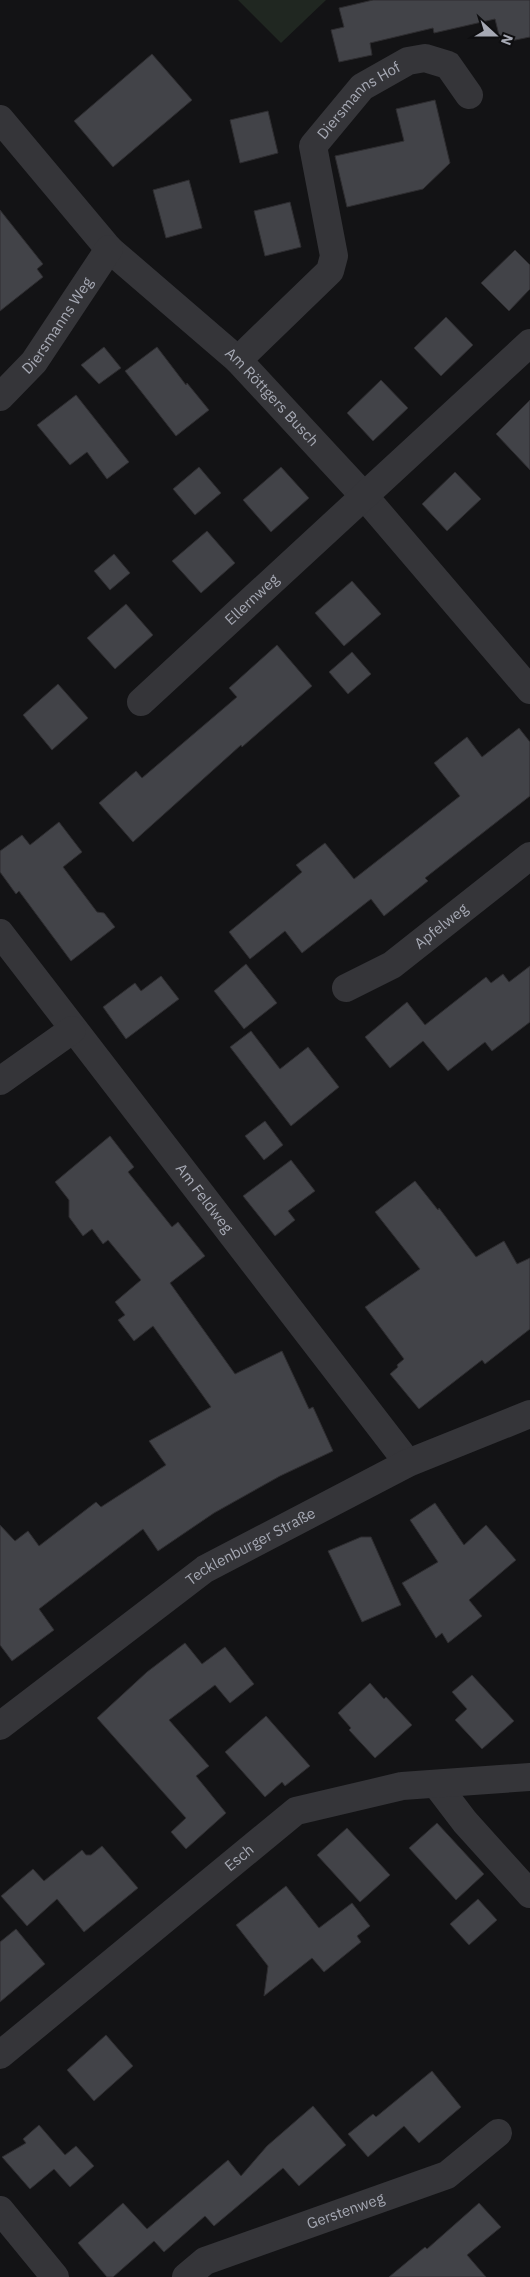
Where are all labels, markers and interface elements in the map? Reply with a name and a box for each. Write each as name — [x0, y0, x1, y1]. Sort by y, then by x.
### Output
north arrow — [470, 10, 520, 60]
text: N — [497, 32, 517, 48]
street label: Diersmanns Hof — [313, 57, 404, 143]
street label: Diersmanns Weg — [17, 273, 97, 378]
street label: Am Röttgers Busch — [221, 343, 323, 450]
street label: Ellernweg — [221, 570, 283, 629]
street label: Apfelweg — [410, 899, 471, 953]
street label: Am Feldweg — [172, 1159, 238, 1237]
street label: Tecklenburger Straße — [182, 1503, 318, 1589]
street label: Esch — [220, 1840, 257, 1875]
street label: Gerstenweg — [304, 2188, 387, 2233]

